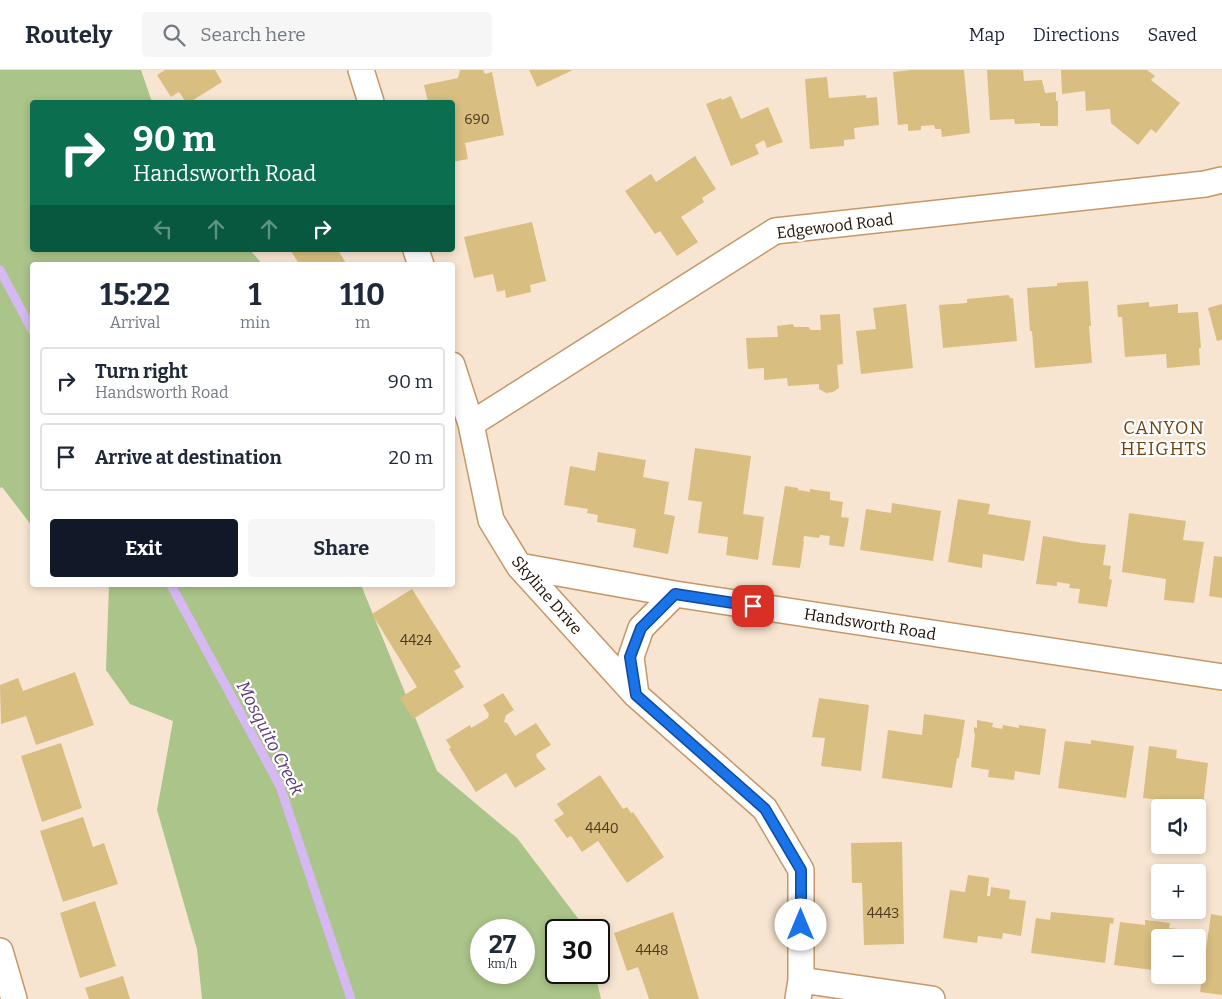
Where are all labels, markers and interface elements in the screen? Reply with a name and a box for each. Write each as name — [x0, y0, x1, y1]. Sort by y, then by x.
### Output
search box — [142, 12, 492, 57]
text: Routely — [25, 21, 112, 49]
icon: search — [160, 21, 188, 49]
text: Search here — [200, 23, 306, 46]
text: Map — [969, 24, 1005, 46]
text: Directions — [1033, 24, 1120, 46]
text: Saved — [1148, 24, 1197, 46]
house number: 690 — [464, 111, 490, 128]
text: 90 m — [133, 118, 216, 160]
icon: right — [50, 120, 115, 185]
text: Handsworth Road — [133, 160, 316, 187]
street label: Edgewood Road — [775, 209, 895, 243]
icon: left — [149, 215, 177, 243]
icon: ahead — [202, 215, 230, 243]
icon: ahead — [255, 215, 283, 243]
icon: right — [308, 215, 336, 243]
text: 15:22 — [100, 277, 170, 313]
text: 1 — [249, 277, 262, 313]
text: 110 — [340, 277, 385, 313]
text: Arrival — [110, 313, 160, 332]
text: min — [240, 313, 270, 332]
text: m — [355, 313, 370, 332]
text: Turn right — [95, 360, 188, 383]
icon: right — [52, 367, 80, 395]
text: 90 m — [388, 370, 433, 393]
text: Handsworth Road — [95, 383, 228, 402]
district label: CANYON HEIGHTS — [1121, 417, 1207, 460]
icon: arrive — [52, 443, 80, 471]
text: Arrive at destination — [95, 446, 282, 469]
text: 20 m — [389, 446, 433, 469]
button: Exit — [50, 519, 238, 577]
button: Share — [248, 519, 435, 577]
street label: Skyline Drive — [508, 552, 586, 638]
pin — [732, 585, 774, 627]
icon: arrive — [739, 592, 767, 620]
street label: Handsworth Road — [803, 604, 938, 644]
house number: 4424 — [400, 632, 432, 649]
water label: Mosquito Creek — [232, 677, 308, 799]
map controls — [1151, 799, 1206, 984]
button: sound — [1151, 799, 1206, 854]
house number: 4440 — [585, 820, 619, 837]
button: + — [1151, 864, 1206, 919]
position arrow — [774, 898, 826, 950]
house number: 4443 — [867, 905, 899, 922]
speed limit sign: 30 — [545, 919, 610, 984]
button: − — [1151, 929, 1206, 984]
text: 27 — [489, 930, 516, 960]
house number: 4448 — [635, 942, 669, 959]
text: km/h — [488, 957, 517, 971]

